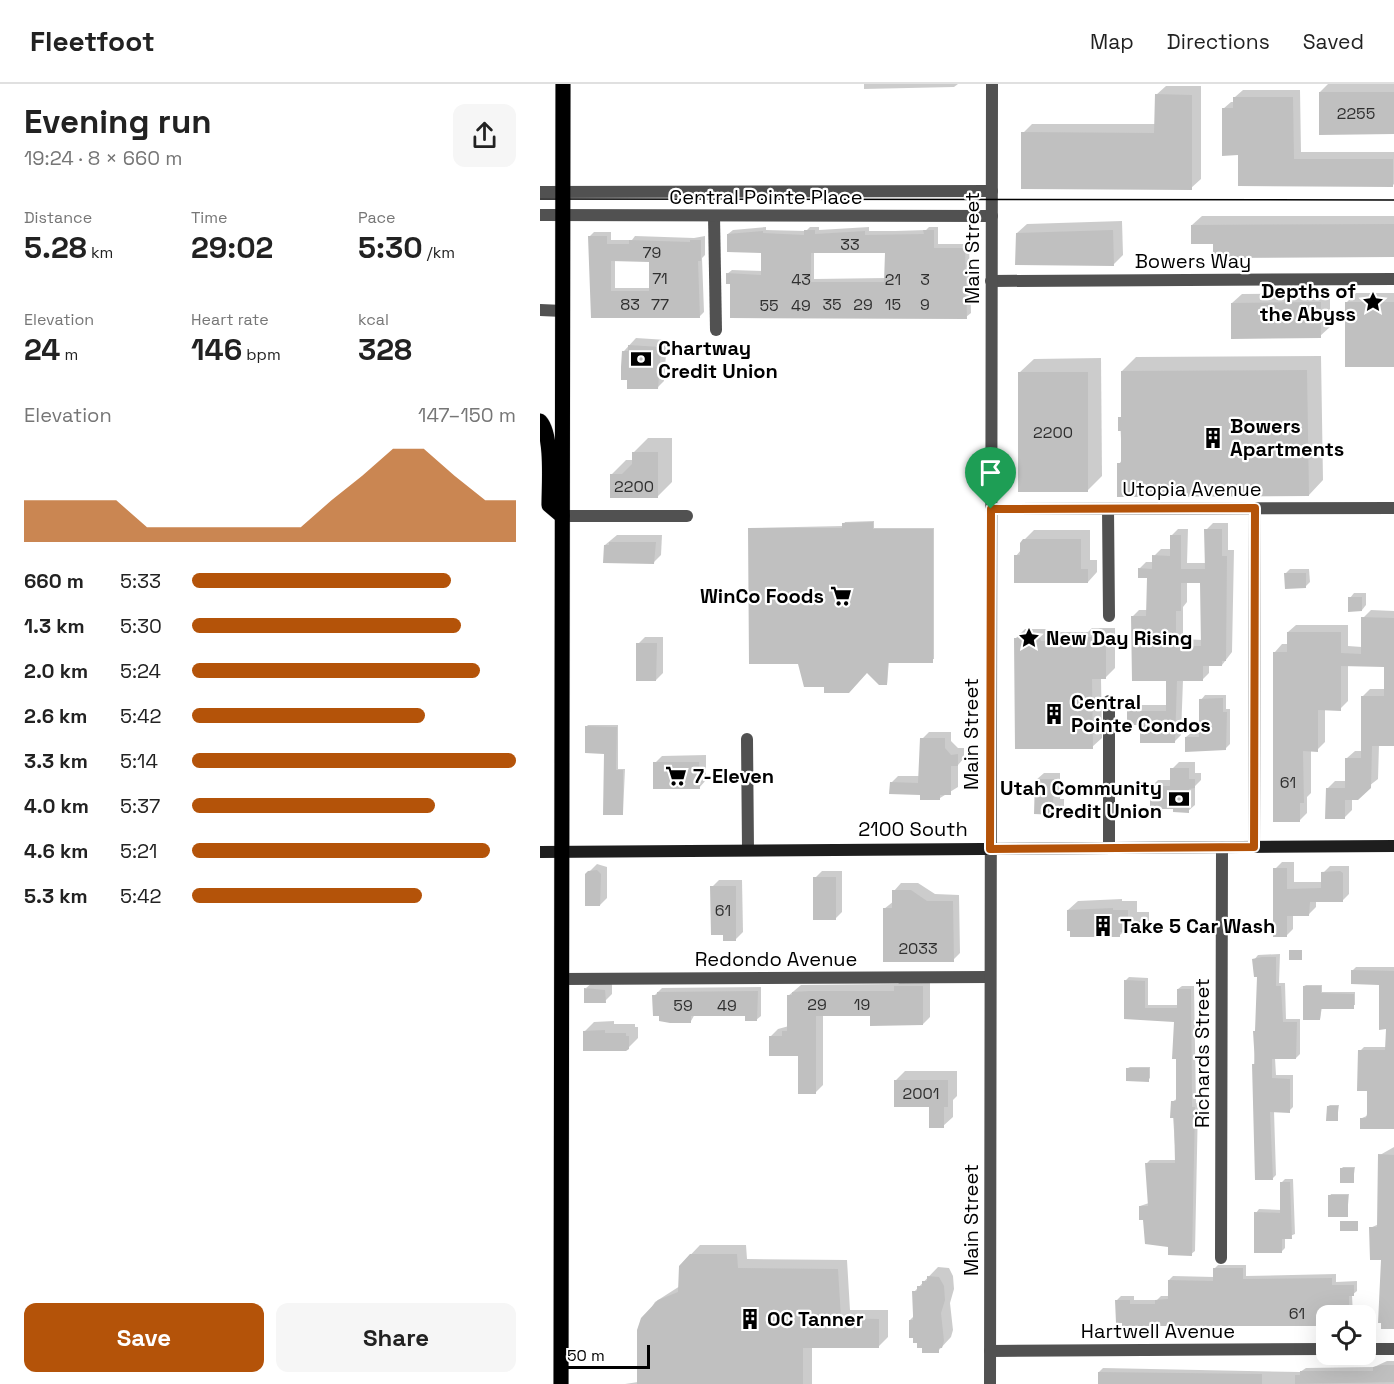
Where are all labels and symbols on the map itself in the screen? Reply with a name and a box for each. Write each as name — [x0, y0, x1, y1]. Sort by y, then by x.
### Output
house number: 2255 — [1337, 103, 1375, 124]
street label: Central Pointe Place — [669, 184, 863, 210]
street label: Main Street — [959, 192, 985, 304]
house number: 33 — [840, 234, 860, 255]
house number: 79 — [643, 242, 661, 263]
street label: Bowers Way — [1135, 248, 1251, 274]
house number: 71 — [652, 268, 668, 289]
house number: 43 — [791, 269, 811, 290]
house number: 21 — [885, 269, 901, 290]
house number: 3 — [920, 269, 930, 290]
place label: Depths of the Abyss — [1259, 278, 1356, 327]
place icon: Depths of the Abyss — [1361, 290, 1385, 314]
house number: 83 — [620, 294, 640, 315]
house number: 77 — [651, 294, 669, 315]
house number: 35 — [822, 294, 842, 315]
house number: 29 — [853, 294, 873, 315]
house number: 15 — [885, 294, 901, 315]
house number: 9 — [920, 294, 930, 315]
house number: 55 — [759, 295, 779, 316]
house number: 49 — [791, 295, 811, 316]
place label: Chartway Credit Union — [658, 335, 778, 384]
bank icon: Chartway Credit Union — [629, 347, 653, 371]
place label: Bowers Apartments — [1230, 413, 1344, 462]
house number: 2200 — [1033, 422, 1073, 443]
building icon: Bowers Apartments — [1201, 426, 1225, 450]
pin — [965, 447, 1016, 509]
house number: 2200 — [614, 476, 654, 497]
street label: Utopia Avenue — [1122, 476, 1262, 502]
place label: WinCo Foods — [700, 583, 824, 609]
supermarket icon: WinCo Foods — [829, 584, 853, 608]
place label: New Day Rising — [1046, 625, 1193, 651]
place icon: New Day Rising — [1017, 626, 1041, 650]
street label: Main Street — [958, 678, 984, 790]
place label: Central Pointe Condos — [1071, 689, 1211, 738]
building icon: Central Pointe Condos — [1042, 702, 1066, 726]
place label: 7-Eleven — [693, 763, 774, 789]
supermarket icon: 7-Eleven — [664, 764, 688, 788]
house number: 61 — [1280, 772, 1296, 793]
place label: Utah Community Credit Union — [1000, 775, 1162, 824]
bank icon: Utah Community Credit Union — [1167, 787, 1191, 811]
street label: 2100 South — [858, 816, 968, 842]
house number: 61 — [715, 900, 731, 921]
place label: Take 5 Car Wash — [1120, 913, 1275, 939]
building icon: Take 5 Car Wash — [1091, 914, 1115, 938]
house number: 2033 — [898, 938, 938, 959]
street label: Redondo Avenue — [695, 946, 857, 972]
street label: Richards Street — [1189, 978, 1215, 1128]
house number: 29 — [807, 994, 827, 1015]
house number: 19 — [854, 994, 870, 1015]
house number: 59 — [673, 995, 693, 1016]
house number: 49 — [717, 995, 737, 1016]
house number: 2001 — [903, 1083, 939, 1104]
street label: Main Street — [958, 1164, 984, 1276]
house number: 61 — [1289, 1303, 1305, 1324]
place label: OC Tanner — [767, 1306, 864, 1332]
building icon: OC Tanner — [738, 1307, 762, 1331]
street label: Hartwell Avenue — [1081, 1318, 1235, 1344]
scale bar — [558, 1342, 650, 1370]

